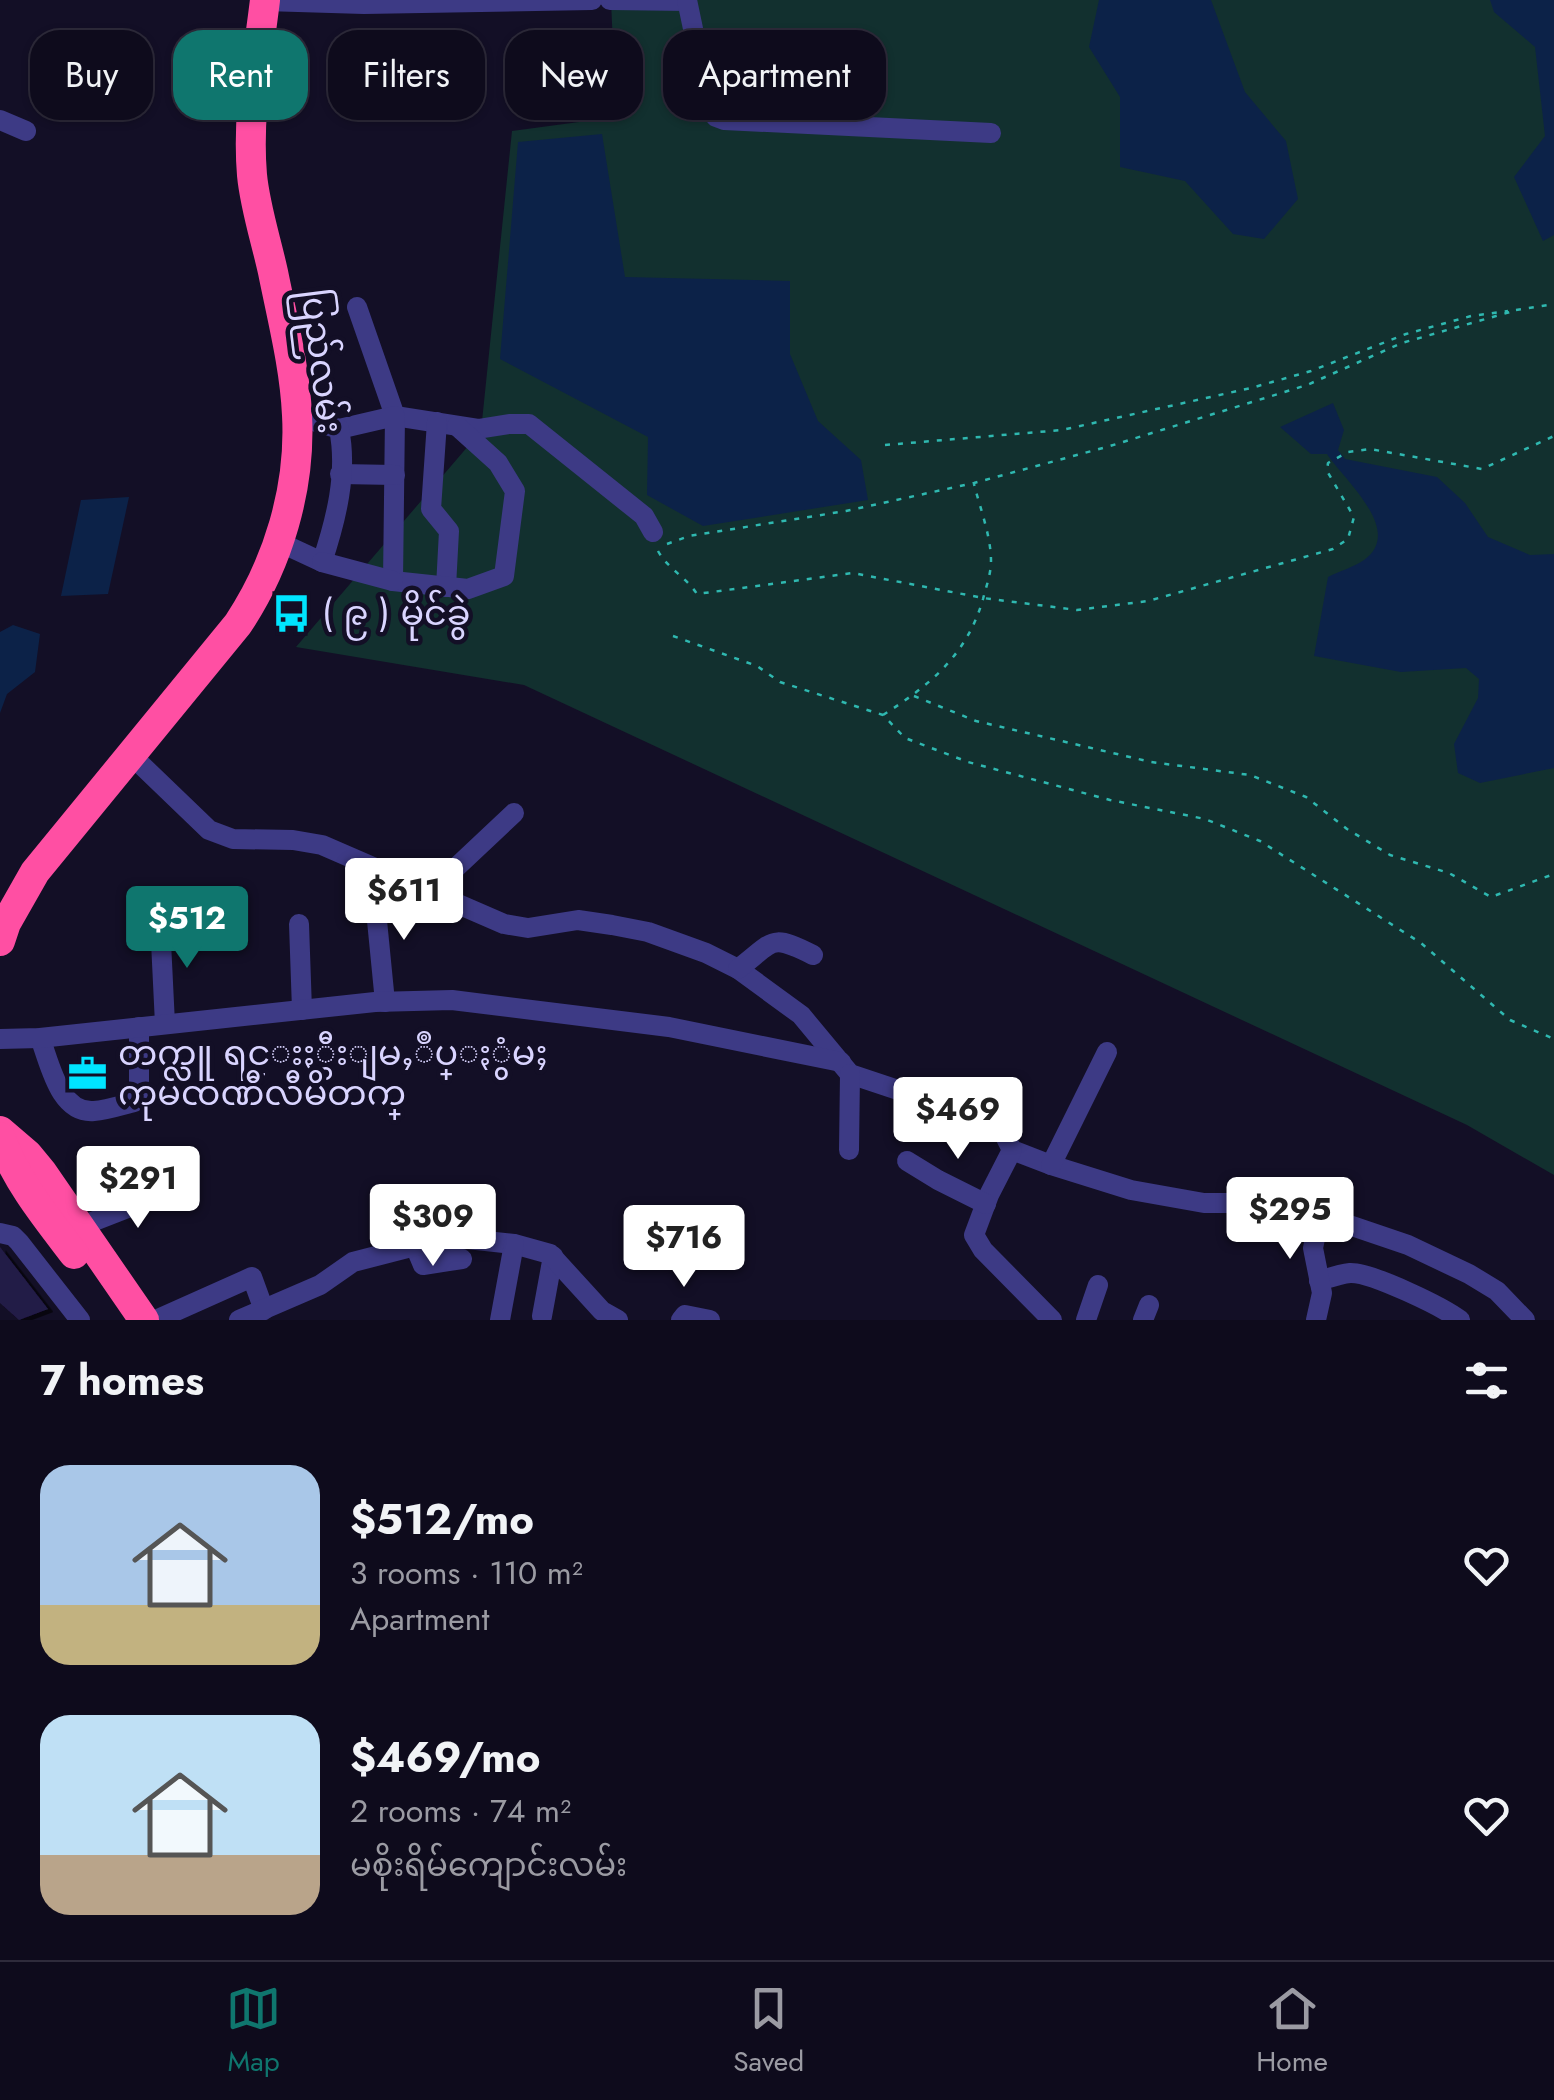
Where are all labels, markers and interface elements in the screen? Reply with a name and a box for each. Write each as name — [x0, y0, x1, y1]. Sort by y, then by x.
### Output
chip: Buy — [30, 30, 153, 120]
chip: Rent — [173, 30, 308, 120]
chip: Filters — [328, 30, 485, 120]
chip: New — [505, 30, 643, 120]
chip: Apartment — [663, 30, 886, 120]
street label: ပြည်လမ်း — [285, 286, 356, 437]
place label: ( ၉ ) မိုင်ခွဲ — [322, 588, 470, 641]
bus stop icon: ( ၉ ) မိုင်ခွဲ — [271, 592, 313, 634]
pin: $611 — [345, 858, 463, 943]
text: $611 — [367, 867, 441, 913]
pin: $512 — [128, 886, 246, 971]
text: $512 — [148, 895, 226, 941]
place label: တက္လူ ရင္းႏွီးျမႇဳပ္ႏွံမႈ ကုမၸဏီလီမိတက္ — [118, 1028, 548, 1121]
office icon: တက္လူ ရင္းႏွီးျမႇဳပ္ႏွံမႈ ကုမၸဏီလီမိတက္ — [67, 1052, 109, 1094]
pin: $469 — [899, 1077, 1017, 1162]
text: $469 — [915, 1086, 1001, 1132]
pin: $291 — [79, 1146, 197, 1231]
text: $291 — [99, 1155, 177, 1201]
pin: $295 — [1231, 1177, 1349, 1262]
pin: $309 — [374, 1184, 492, 1269]
text: $295 — [1249, 1186, 1331, 1232]
text: $309 — [392, 1193, 474, 1239]
pin: $716 — [625, 1205, 743, 1290]
text: $716 — [646, 1214, 722, 1260]
text: 7 homes — [40, 1350, 204, 1411]
icon: filters — [1459, 1353, 1514, 1408]
text: $512/mo — [350, 1489, 534, 1550]
icon: home — [120, 1505, 240, 1625]
icon: heart — [1459, 1538, 1514, 1593]
text: 3 rooms · 110 m² — [350, 1550, 583, 1596]
text: Apartment — [350, 1596, 489, 1642]
text: $469/mo — [350, 1727, 541, 1788]
icon: home — [120, 1755, 240, 1875]
text: 2 rooms · 74 m² — [350, 1788, 571, 1834]
icon: heart — [1459, 1788, 1514, 1843]
text: မစိုးရိမ်ကျောင်းလမ်း — [350, 1842, 627, 1888]
tab: Map — [226, 1981, 281, 2082]
tab: Saved — [733, 1981, 804, 2082]
tab: Home — [1256, 1981, 1328, 2082]

